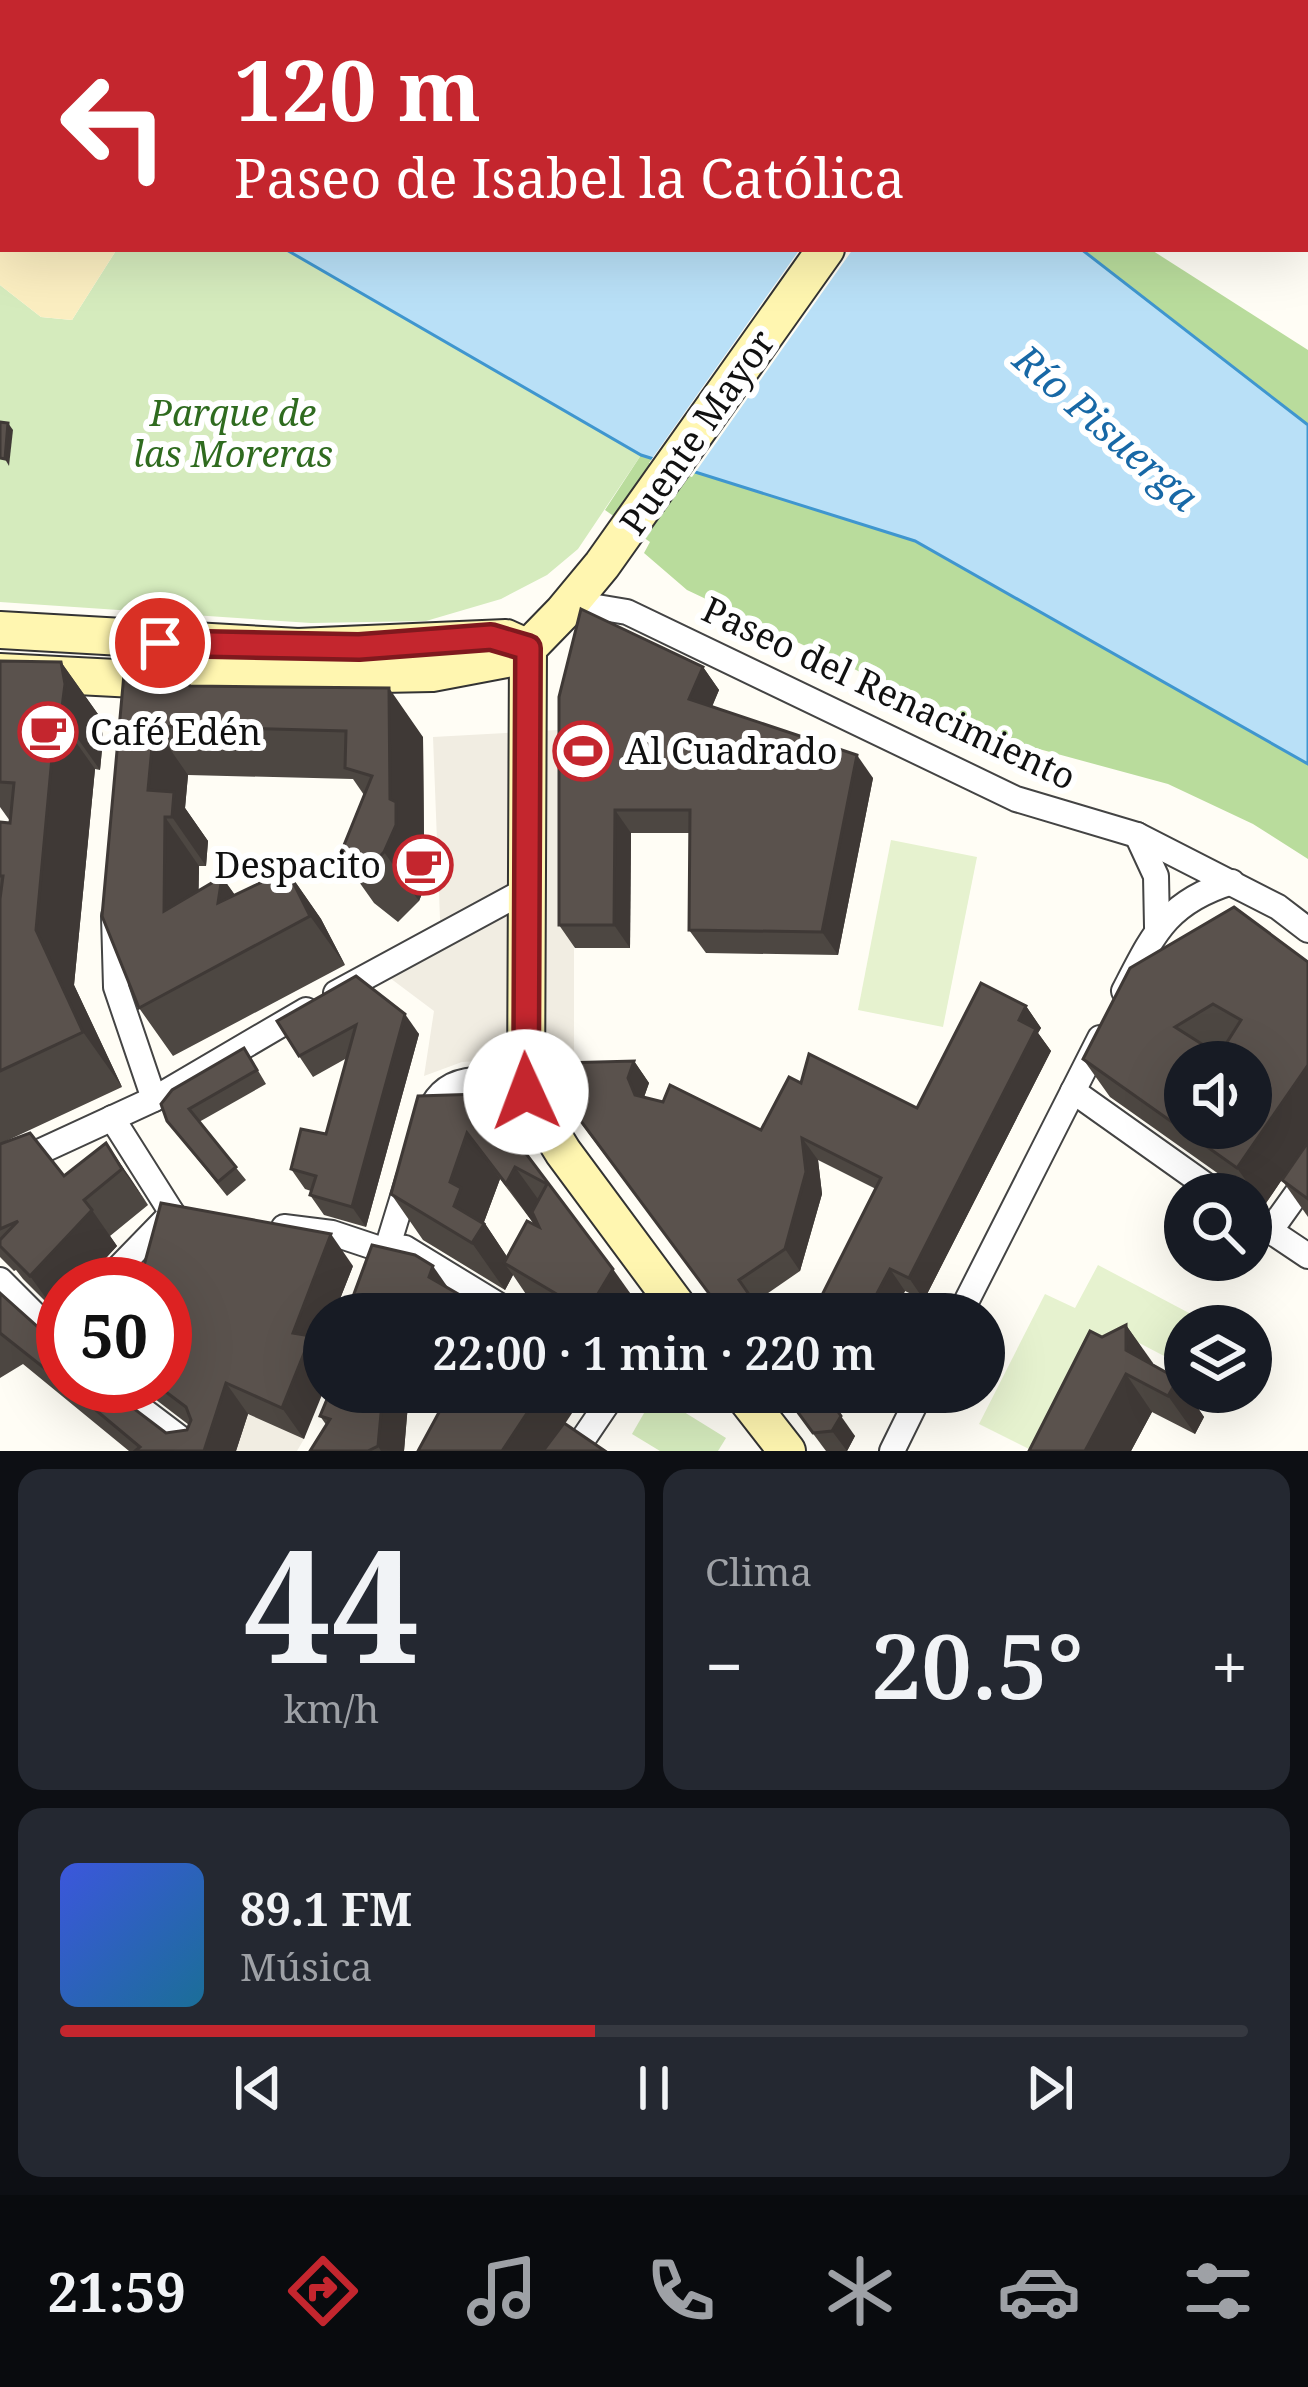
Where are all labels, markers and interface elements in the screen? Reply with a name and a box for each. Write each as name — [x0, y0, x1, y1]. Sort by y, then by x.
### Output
text: 120 m — [234, 31, 481, 146]
icon: left — [36, 48, 192, 204]
text: Paseo de Isabel la Católica — [234, 140, 905, 214]
street label: Puente Mayor — [608, 319, 785, 544]
water label: Río Pisuerga — [1003, 331, 1211, 522]
park label: Parque de las Moreras — [133, 388, 333, 478]
street label: Paseo del Renacimiento — [695, 584, 1084, 801]
pin — [109, 592, 211, 694]
icon: arrive — [127, 610, 193, 676]
cafe icon: Café Edén — [17, 701, 79, 763]
place label: Café Edén — [90, 707, 261, 756]
sports icon: Al Cuadrado — [552, 720, 614, 782]
place label: Al Cuadrado — [625, 726, 838, 775]
cafe icon: Despacito — [392, 834, 454, 896]
place label: Despacito — [214, 840, 381, 889]
position arrow — [463, 1029, 589, 1155]
map controls — [1164, 1041, 1272, 1413]
button: sound — [1164, 1041, 1272, 1149]
button: search — [1164, 1173, 1272, 1281]
speed limit sign: 50 — [36, 1257, 192, 1413]
button: layers — [1164, 1305, 1272, 1413]
text: 22:00 · 1 min · 220 m — [432, 1322, 876, 1383]
text: 44 — [243, 1496, 420, 1709]
text: Clima — [705, 1544, 812, 1597]
text: 20.5° — [871, 1603, 1084, 1725]
text: − — [705, 1620, 743, 1710]
text: + — [1211, 1620, 1248, 1710]
text: km/h — [284, 1681, 379, 1734]
text: 89.1 FM — [240, 1878, 412, 1939]
text: Música — [240, 1939, 373, 1992]
icon: previous — [225, 2055, 291, 2121]
icon: pause — [621, 2055, 687, 2121]
icon: next — [1017, 2055, 1083, 2121]
icon: directions — [281, 2249, 365, 2333]
icon: music — [460, 2249, 544, 2333]
icon: phone — [639, 2249, 723, 2333]
icon: climate — [818, 2249, 902, 2333]
icon: car — [997, 2249, 1081, 2333]
icon: filters — [1176, 2249, 1260, 2333]
text: 21:59 — [48, 2254, 186, 2328]

